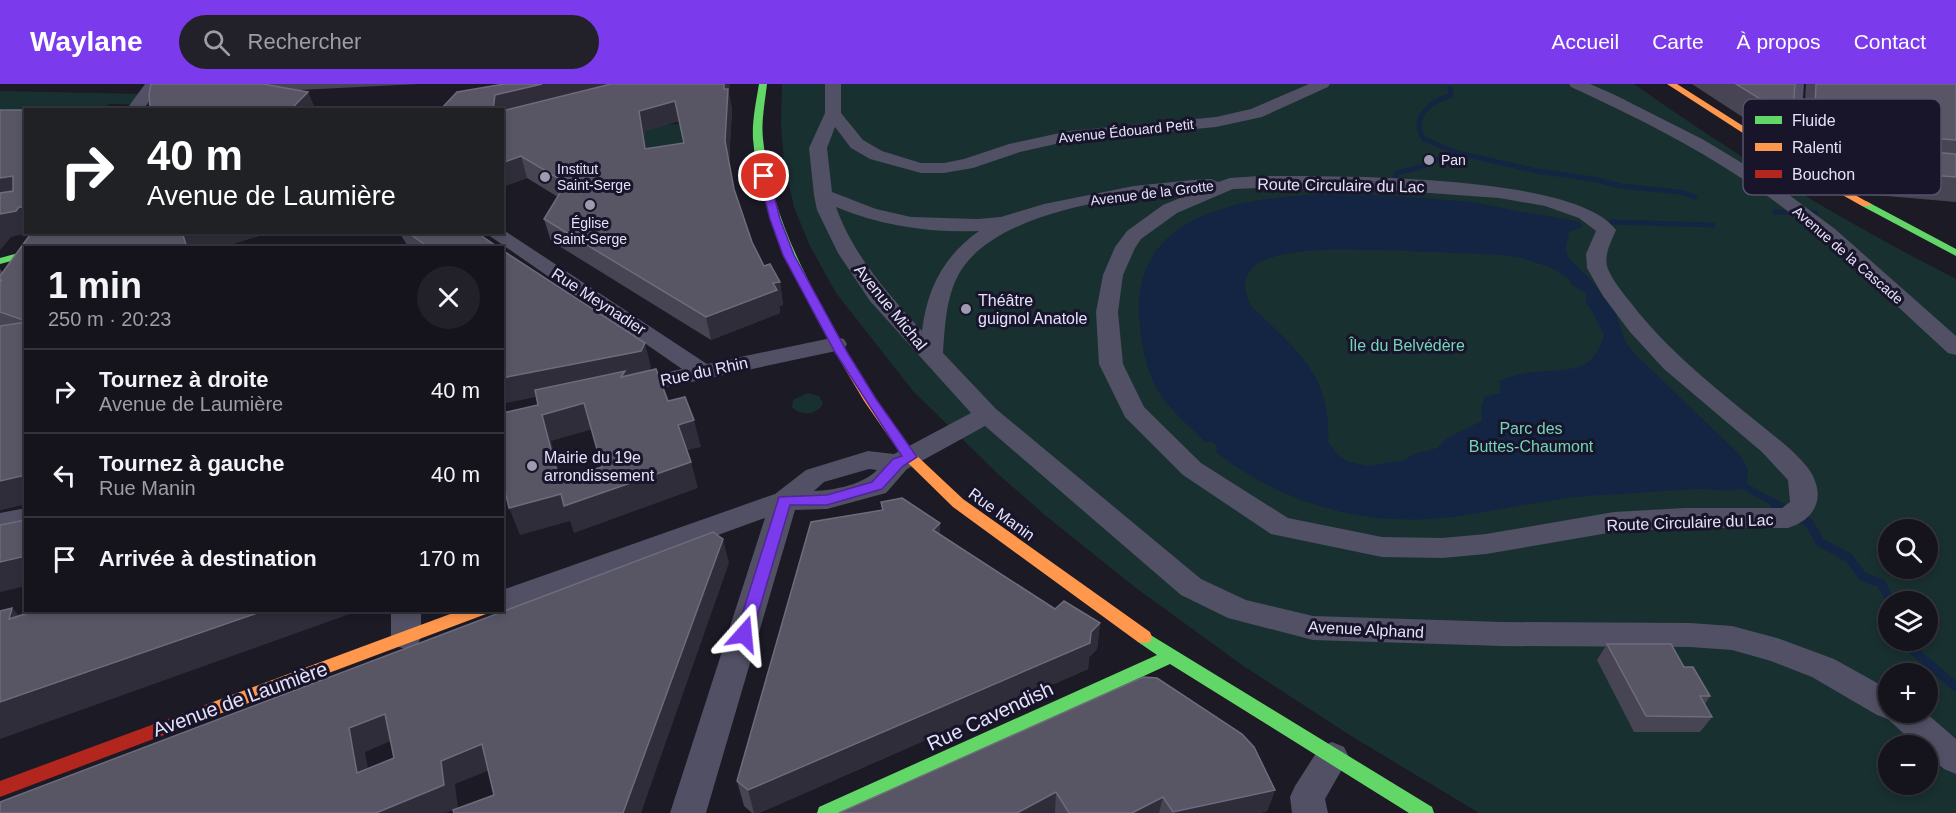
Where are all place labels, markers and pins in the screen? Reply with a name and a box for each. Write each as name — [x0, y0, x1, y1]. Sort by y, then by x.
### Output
pin — [738, 150, 789, 201]
place label: Pan — [1441, 152, 1466, 168]
marker: Pan — [1422, 153, 1436, 167]
place label: Institut Saint-Serge — [557, 161, 631, 193]
marker: Institut Saint-Serge — [538, 170, 552, 184]
marker: Église Saint-Serge — [583, 198, 597, 212]
place label: Église Saint-Serge — [553, 215, 627, 247]
place label: Théâtre guignol Anatole — [978, 292, 1088, 327]
marker: Théâtre guignol Anatole — [959, 302, 973, 316]
place label: Mairie du 19e arrondissement — [544, 449, 655, 484]
marker: Mairie du 19e arrondissement — [525, 459, 539, 473]

